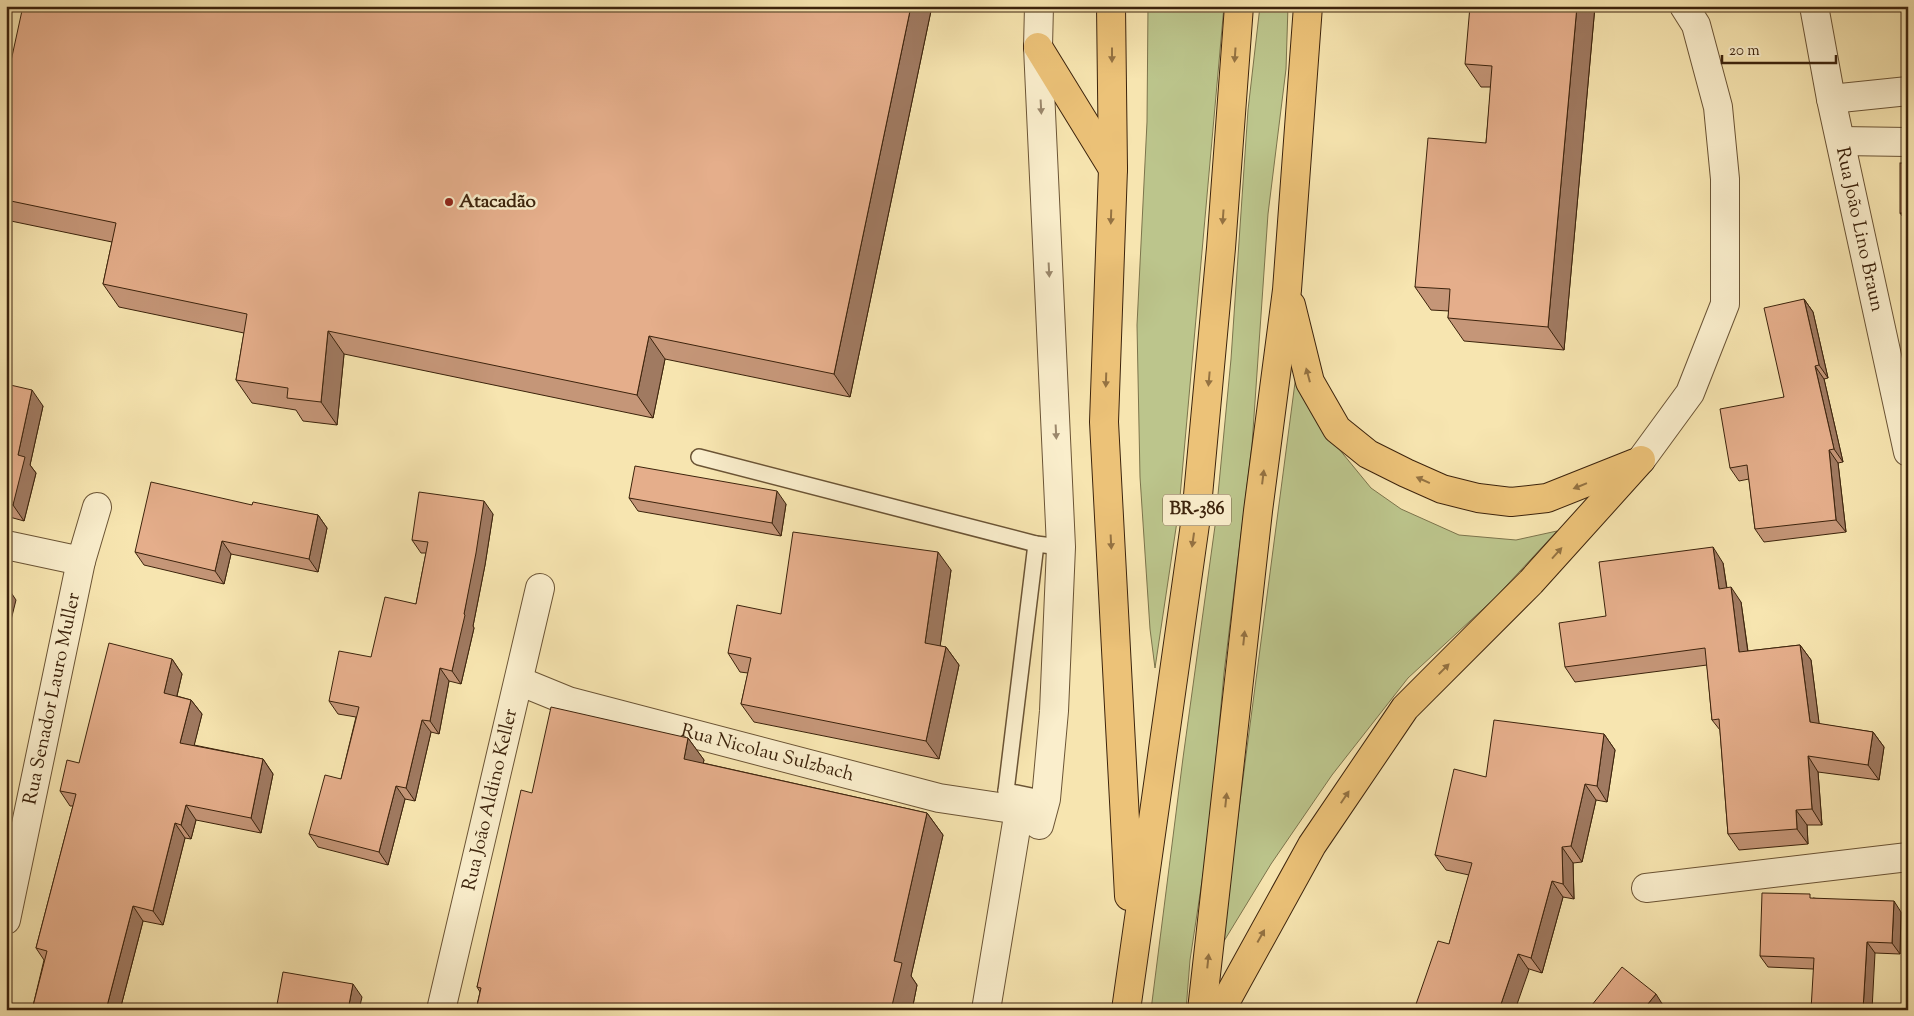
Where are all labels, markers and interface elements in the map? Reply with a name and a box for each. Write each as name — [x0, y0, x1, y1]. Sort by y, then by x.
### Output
scale bar — [1722, 32, 1835, 64]
text: 20 m — [1729, 41, 1760, 62]
one-way arrow — [1108, 47, 1116, 63]
one-way arrow — [1231, 47, 1239, 63]
one-way arrow — [1037, 100, 1045, 116]
street label: Rua João Lino Braun — [1828, 144, 1891, 314]
place label: Atacadão — [459, 189, 537, 216]
marker: Atacadão — [443, 196, 455, 208]
one-way arrow — [1219, 209, 1227, 225]
one-way arrow — [1107, 210, 1115, 226]
one-way arrow — [1045, 262, 1053, 278]
one-way arrow — [1304, 367, 1312, 382]
one-way arrow — [1205, 371, 1213, 387]
one-way arrow — [1101, 372, 1109, 388]
one-way arrow — [1053, 424, 1061, 440]
one-way arrow — [1259, 469, 1267, 485]
one-way arrow — [1416, 476, 1430, 484]
one-way arrow — [1572, 482, 1587, 490]
road number: BR-386 — [1163, 494, 1231, 526]
one-way arrow — [1189, 533, 1197, 549]
one-way arrow — [1107, 534, 1115, 550]
one-way arrow — [1551, 547, 1563, 559]
street label: Rua Senador Lauro Muller — [17, 590, 88, 807]
one-way arrow — [1240, 630, 1248, 646]
one-way arrow — [1438, 664, 1450, 676]
street label: Rua João Aldino Keller — [456, 706, 525, 893]
street label: Rua Nicolau Sulzbach — [678, 718, 857, 789]
one-way arrow — [1340, 790, 1350, 804]
one-way arrow — [1222, 792, 1230, 808]
one-way arrow — [1257, 929, 1265, 944]
one-way arrow — [1204, 953, 1212, 969]

